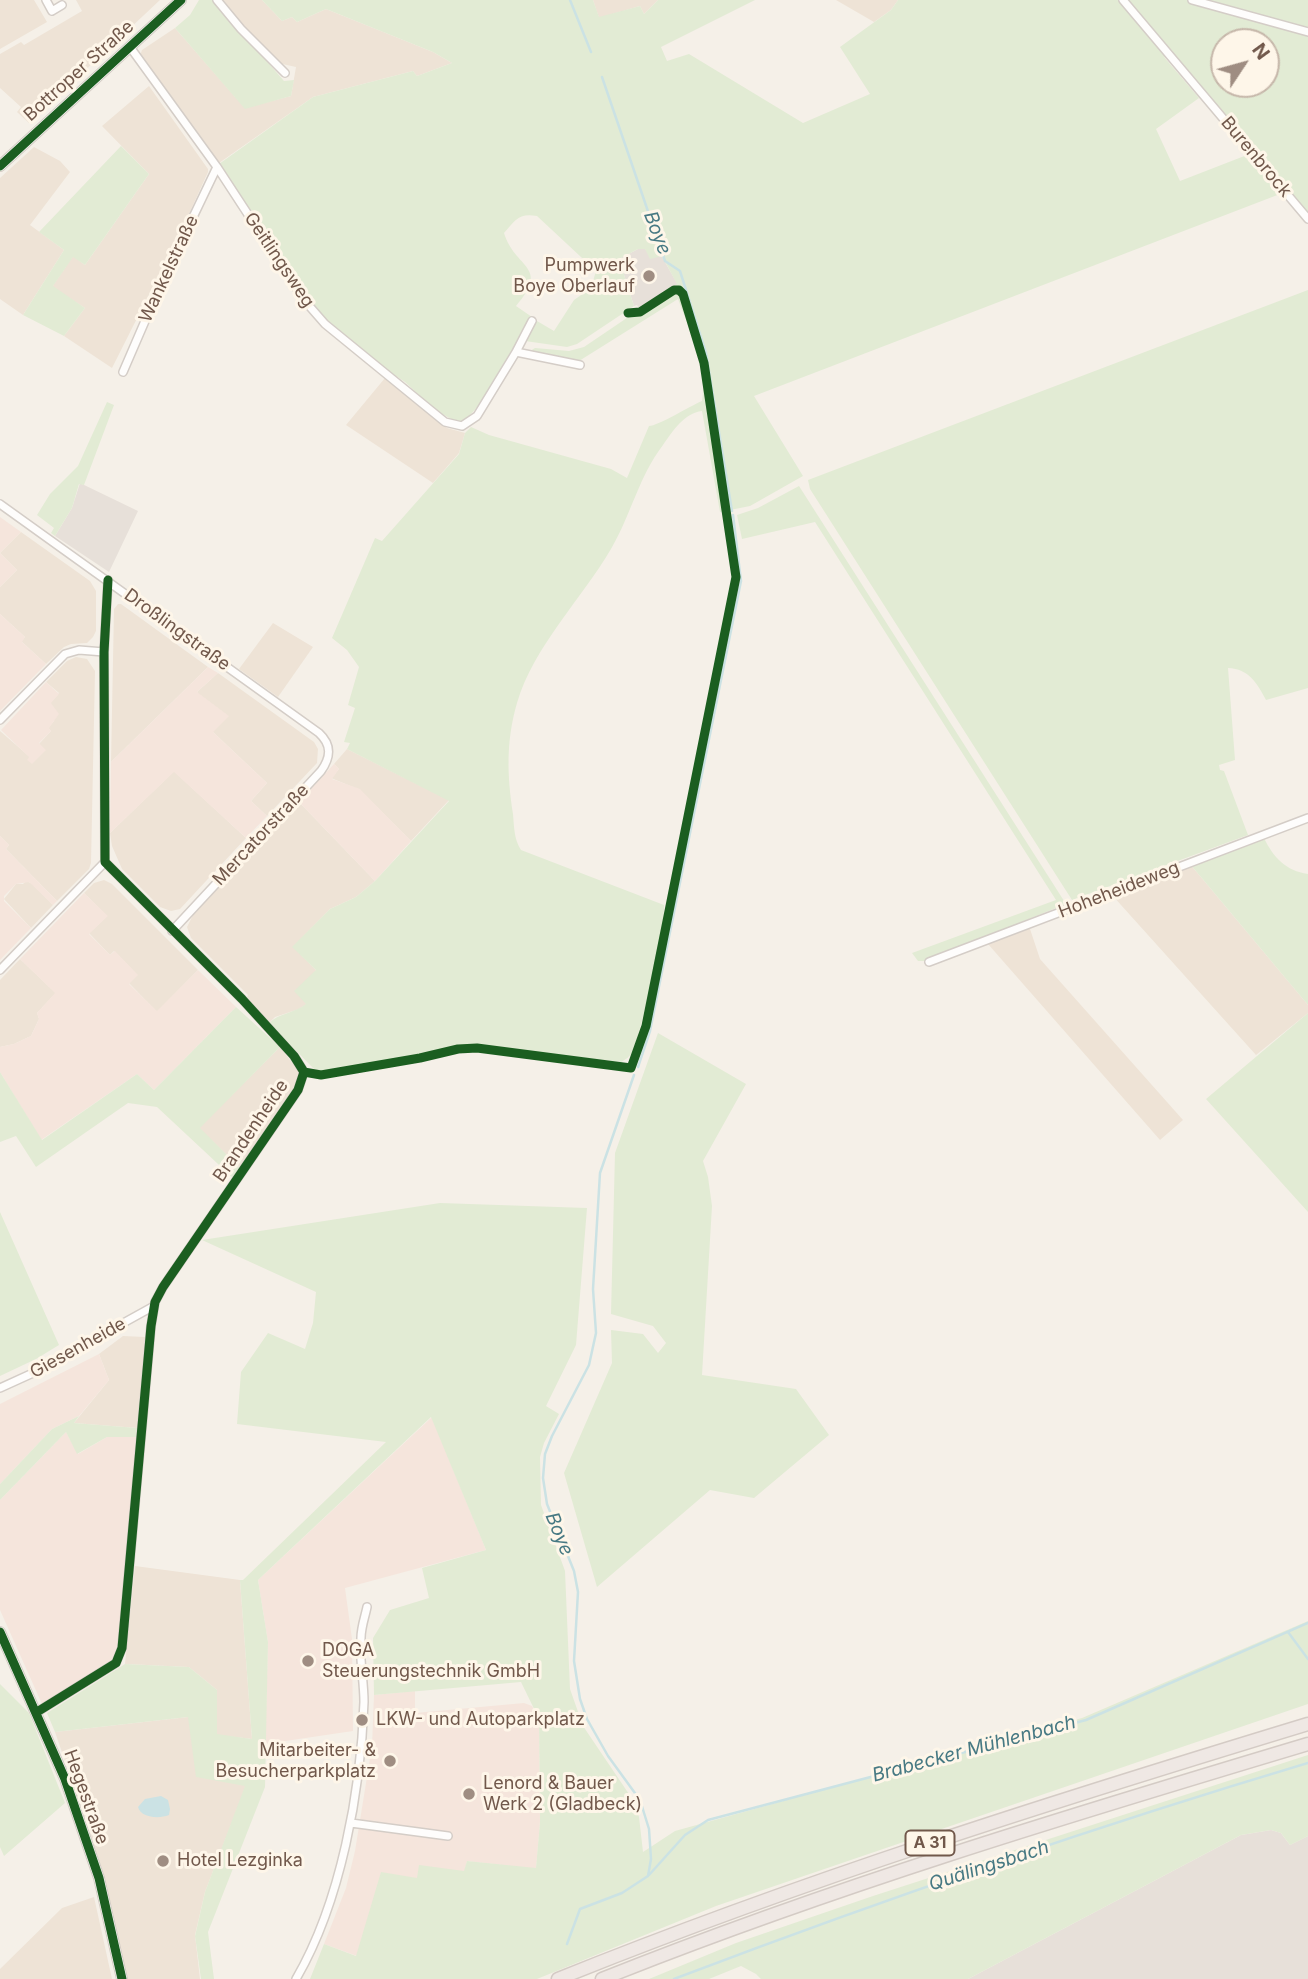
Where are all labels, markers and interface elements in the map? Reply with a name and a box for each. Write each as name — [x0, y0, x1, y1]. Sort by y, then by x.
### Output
street label: Bottroper Straße — [20, 16, 138, 126]
north arrow — [1210, 28, 1280, 98]
text: N — [1247, 39, 1274, 64]
street label: Burenbrock — [1216, 112, 1296, 202]
street label: Geitlingsweg — [239, 208, 319, 312]
water label: Boye — [638, 208, 676, 258]
street label: Wankelstraße — [135, 212, 203, 326]
place label: Pumpwerk Boye Oberlauf — [513, 255, 635, 298]
marker: Pumpwerk Boye Oberlauf — [641, 268, 657, 284]
street label: Droßlingstraße — [120, 584, 234, 676]
street label: Mercatorstraße — [208, 780, 314, 890]
street label: Hoheheideweg — [1055, 857, 1183, 923]
street label: Brandenheide — [209, 1076, 293, 1186]
street label: Giesenheide — [26, 1313, 130, 1383]
water label: Boye — [540, 1509, 578, 1559]
place label: DOGA Steuerungstechnik GmbH — [322, 1640, 540, 1682]
marker: DOGA Steuerungstechnik GmbH — [300, 1653, 316, 1669]
place label: LKW- und Autoparkplatz — [376, 1709, 585, 1731]
water label: Brabecker Mühlenbach — [870, 1711, 1078, 1787]
marker: LKW- und Autoparkplatz — [354, 1712, 370, 1728]
place label: Mitarbeiter- & Besucherparkplatz — [216, 1740, 376, 1782]
street label: Hegestraße — [59, 1747, 113, 1847]
marker: Mitarbeiter- & Besucherparkplatz — [382, 1753, 398, 1769]
place label: Lenord & Bauer Werk 2 (Gladbeck) — [483, 1773, 642, 1816]
marker: Lenord & Bauer Werk 2 (Gladbeck) — [461, 1786, 477, 1802]
road number: A 31 — [906, 1830, 954, 1856]
water label: Quälingsbach — [926, 1836, 1052, 1896]
place label: Hotel Lezginka — [177, 1850, 303, 1872]
marker: Hotel Lezginka — [155, 1853, 171, 1869]

